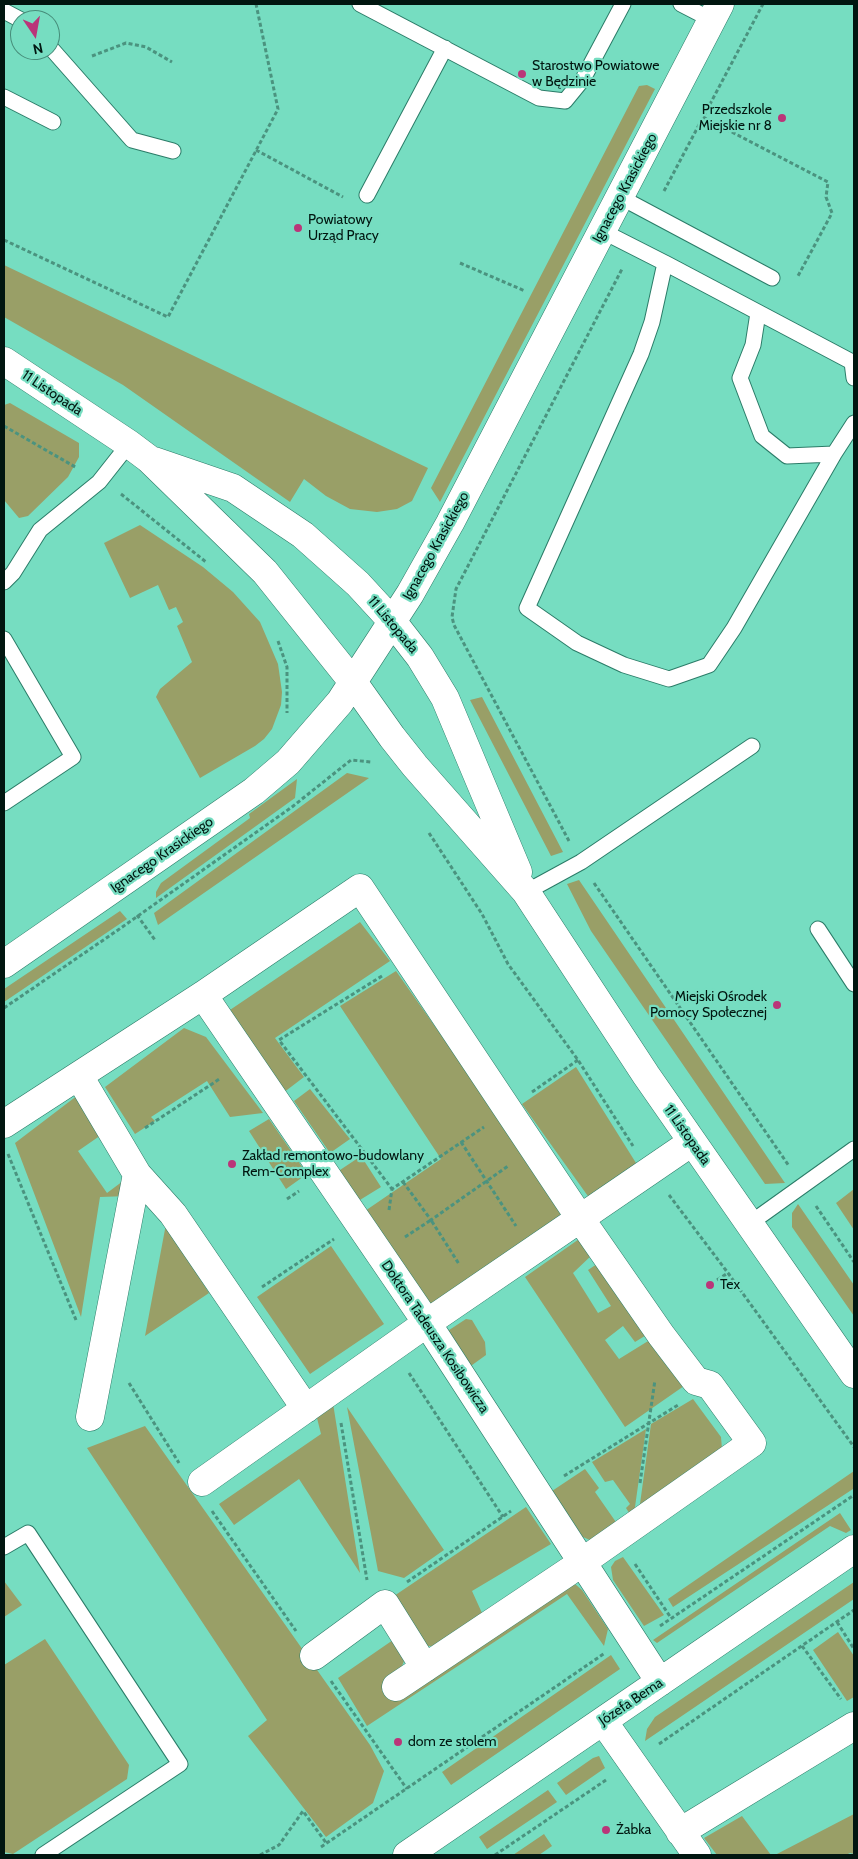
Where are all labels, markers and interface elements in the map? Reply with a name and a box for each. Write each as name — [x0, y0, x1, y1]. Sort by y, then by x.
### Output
north arrow — [10, 10, 60, 60]
text: N — [31, 39, 45, 59]
place label: Starostwo Powiatowe w Będzinie — [532, 58, 659, 90]
marker: Starostwo Powiatowe w Będzinie — [516, 68, 528, 80]
place label: Przedszkole Miejskie nr 8 — [698, 102, 772, 134]
marker: Przedszkole Miejskie nr 8 — [776, 112, 788, 124]
street label: Ignacego Krasickiego — [589, 131, 661, 245]
place label: Powiatowy Urząd Pracy — [308, 212, 379, 244]
marker: Powiatowy Urząd Pracy — [292, 222, 304, 234]
street label: 11 Listopada — [19, 367, 85, 419]
street label: Ignacego Krasickiego — [399, 489, 473, 603]
street label: 11 Listopada — [364, 593, 422, 657]
street label: Ignacego Krasickiego — [108, 813, 216, 897]
place label: Miejski Ośrodek Pomocy Społecznej — [650, 989, 767, 1022]
marker: Miejski Ośrodek Pomocy Społecznej — [771, 999, 783, 1011]
street label: 11 Listopada — [660, 1102, 714, 1168]
place label: Zakład remontowo-budowlany Rem-Complex — [242, 1148, 424, 1180]
marker: Zakład remontowo-budowlany Rem-Complex — [226, 1158, 238, 1170]
street label: Doktora Tadeusza Kosibowicza — [378, 1257, 492, 1417]
place label: Tex — [720, 1277, 740, 1293]
marker: Tex — [704, 1279, 716, 1291]
street label: Józefa Bema — [596, 1674, 666, 1730]
place label: dom ze stolem — [408, 1734, 496, 1750]
marker: dom ze stolem — [392, 1736, 404, 1748]
place label: Żabka — [616, 1822, 651, 1838]
marker: Żabka — [600, 1824, 612, 1836]

